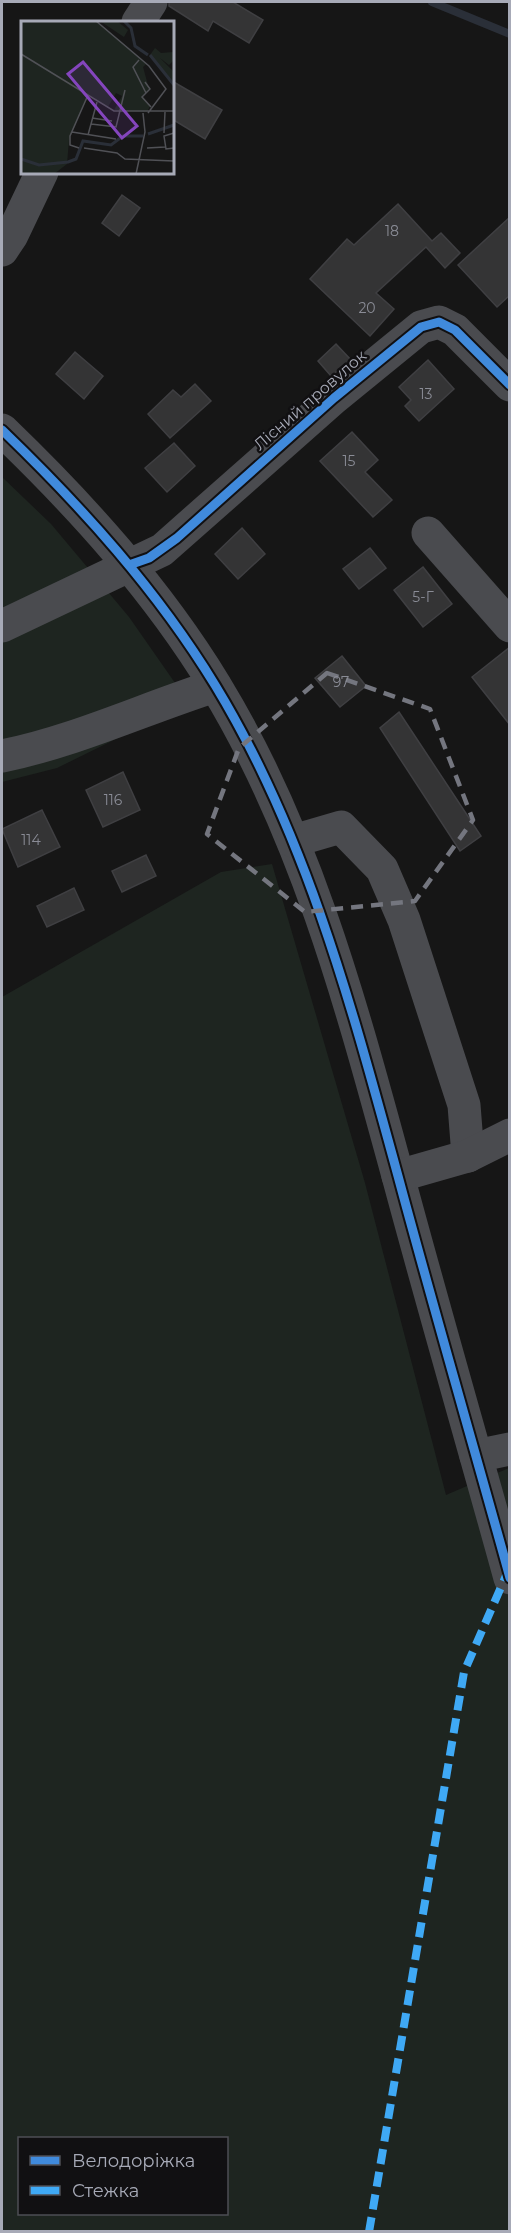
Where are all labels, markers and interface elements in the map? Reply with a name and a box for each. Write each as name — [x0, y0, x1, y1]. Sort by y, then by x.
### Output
inset map — [21, 21, 174, 174]
house number: 18 — [385, 222, 399, 240]
house number: 20 — [358, 299, 376, 317]
street label: Лісний провулок — [250, 346, 371, 454]
house number: 13 — [420, 385, 433, 403]
house number: 15 — [343, 452, 356, 470]
house number: 5-Г — [412, 588, 434, 606]
house number: 97 — [333, 673, 349, 691]
house number: 116 — [104, 791, 123, 809]
house number: 114 — [21, 831, 41, 849]
legend — [18, 2137, 228, 2215]
text: Велодоріжка — [72, 2150, 195, 2172]
text: Стежка — [72, 2180, 139, 2202]

